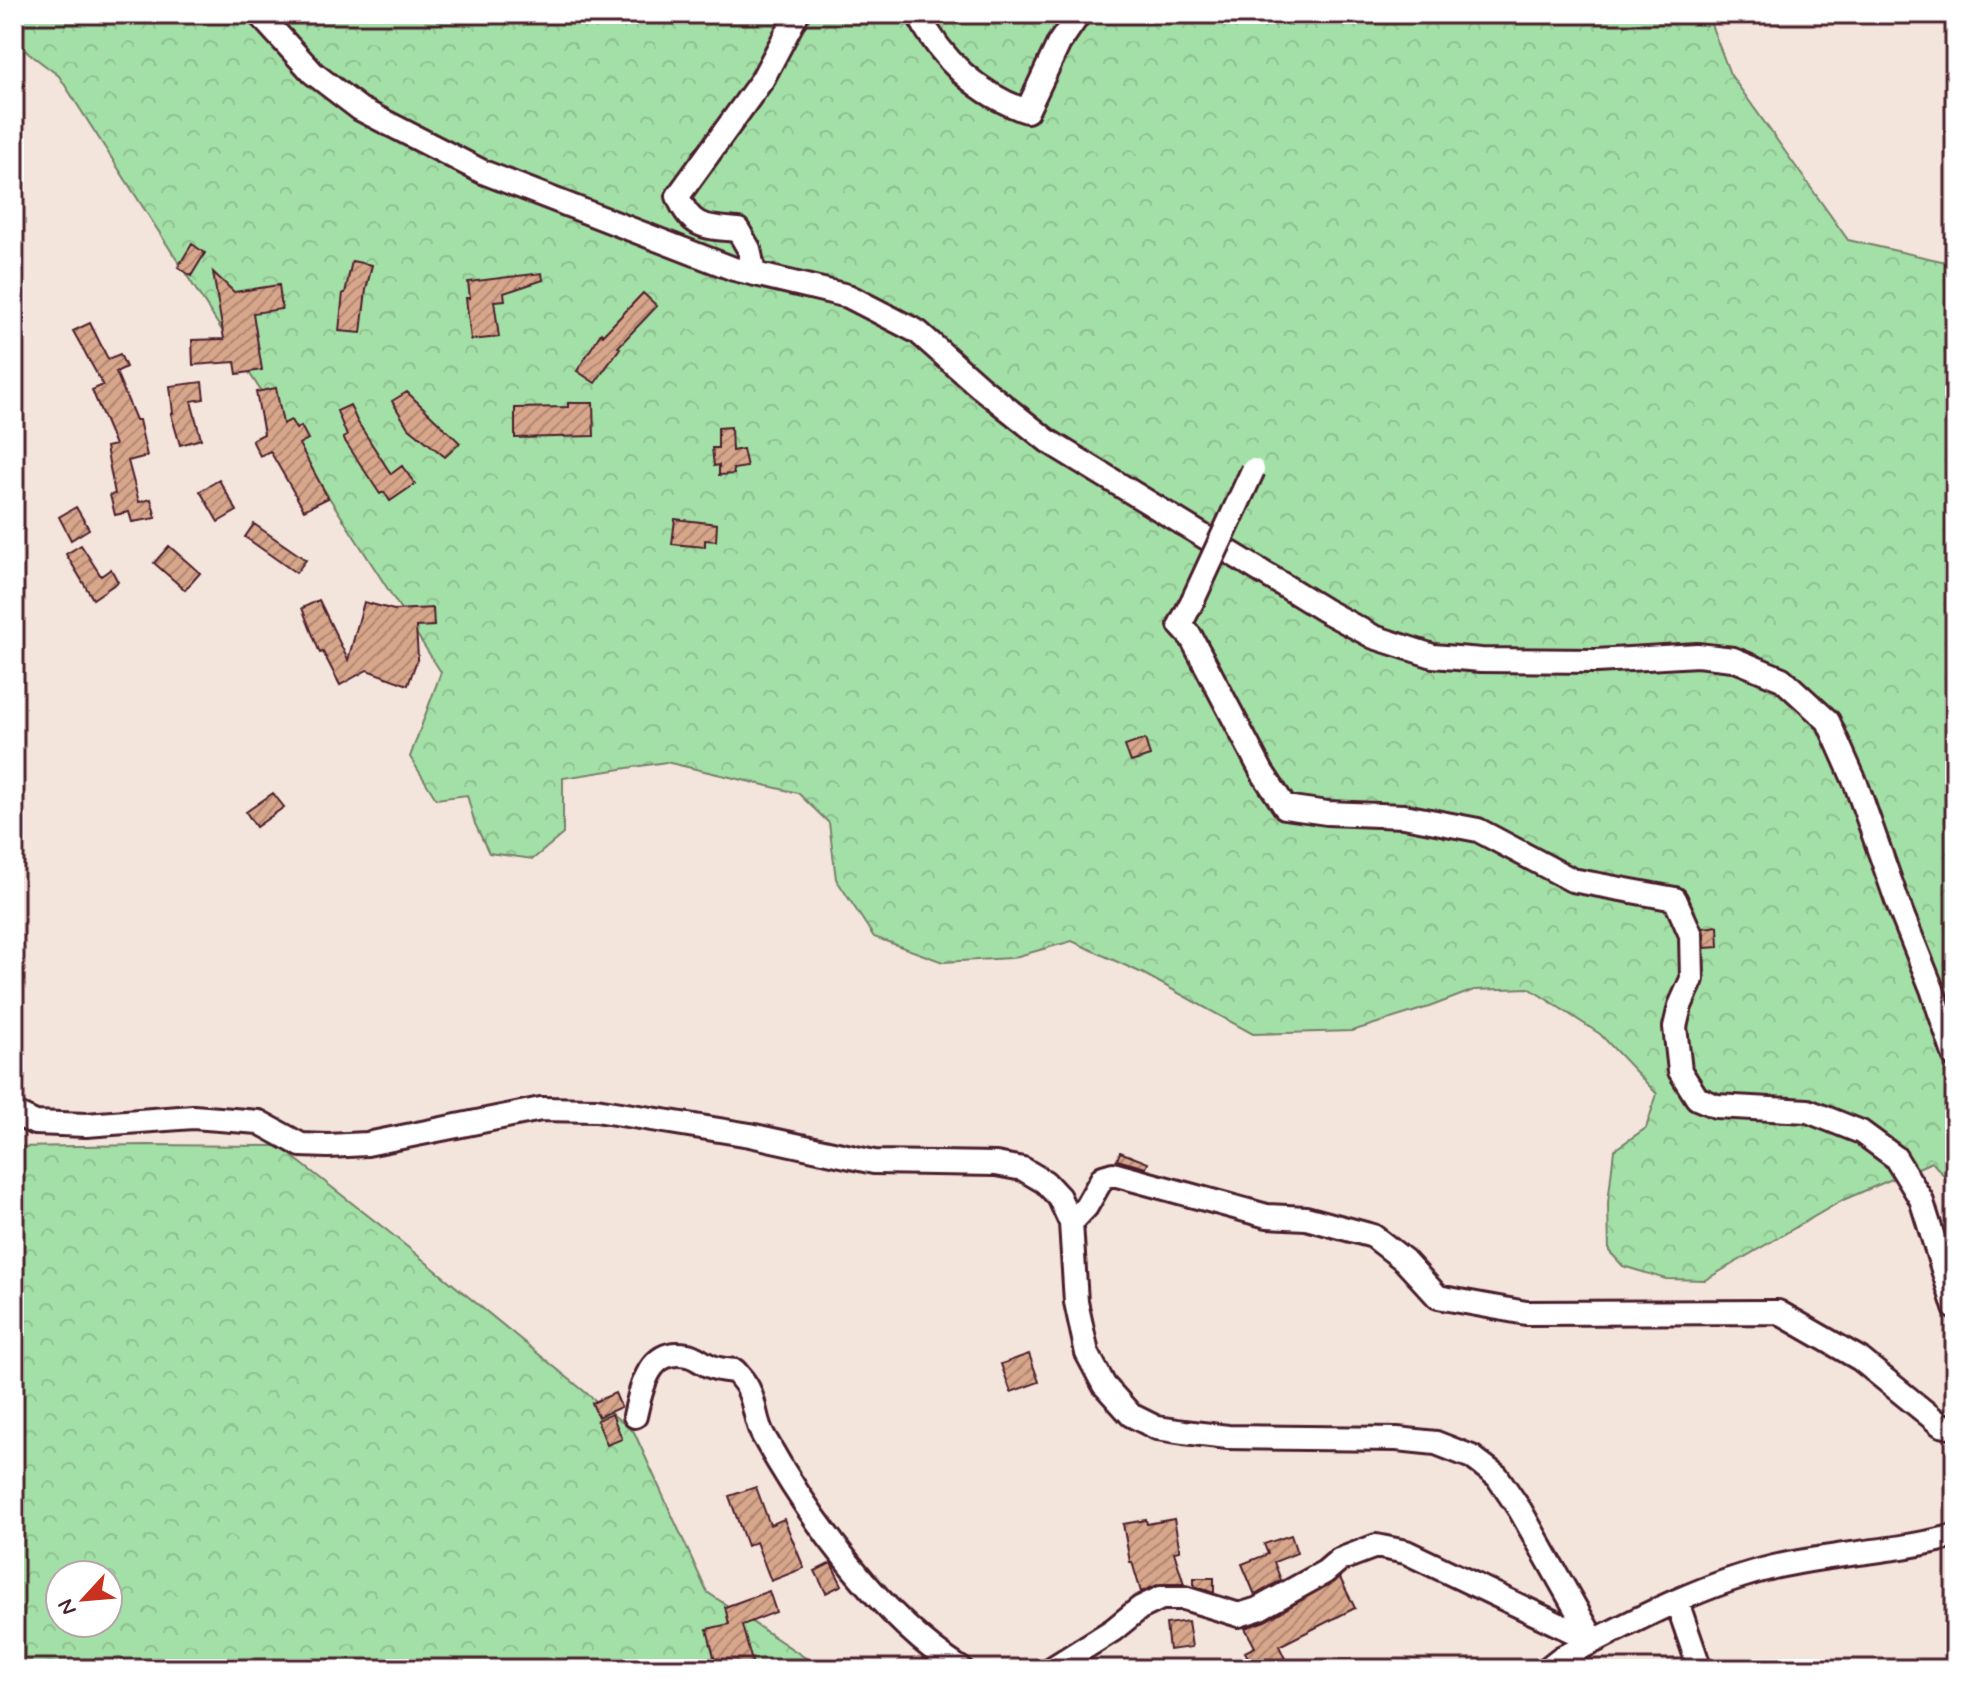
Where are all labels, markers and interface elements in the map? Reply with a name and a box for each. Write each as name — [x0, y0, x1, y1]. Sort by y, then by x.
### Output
north arrow — [44, 1559, 124, 1639]
text: N — [52, 1594, 84, 1620]

